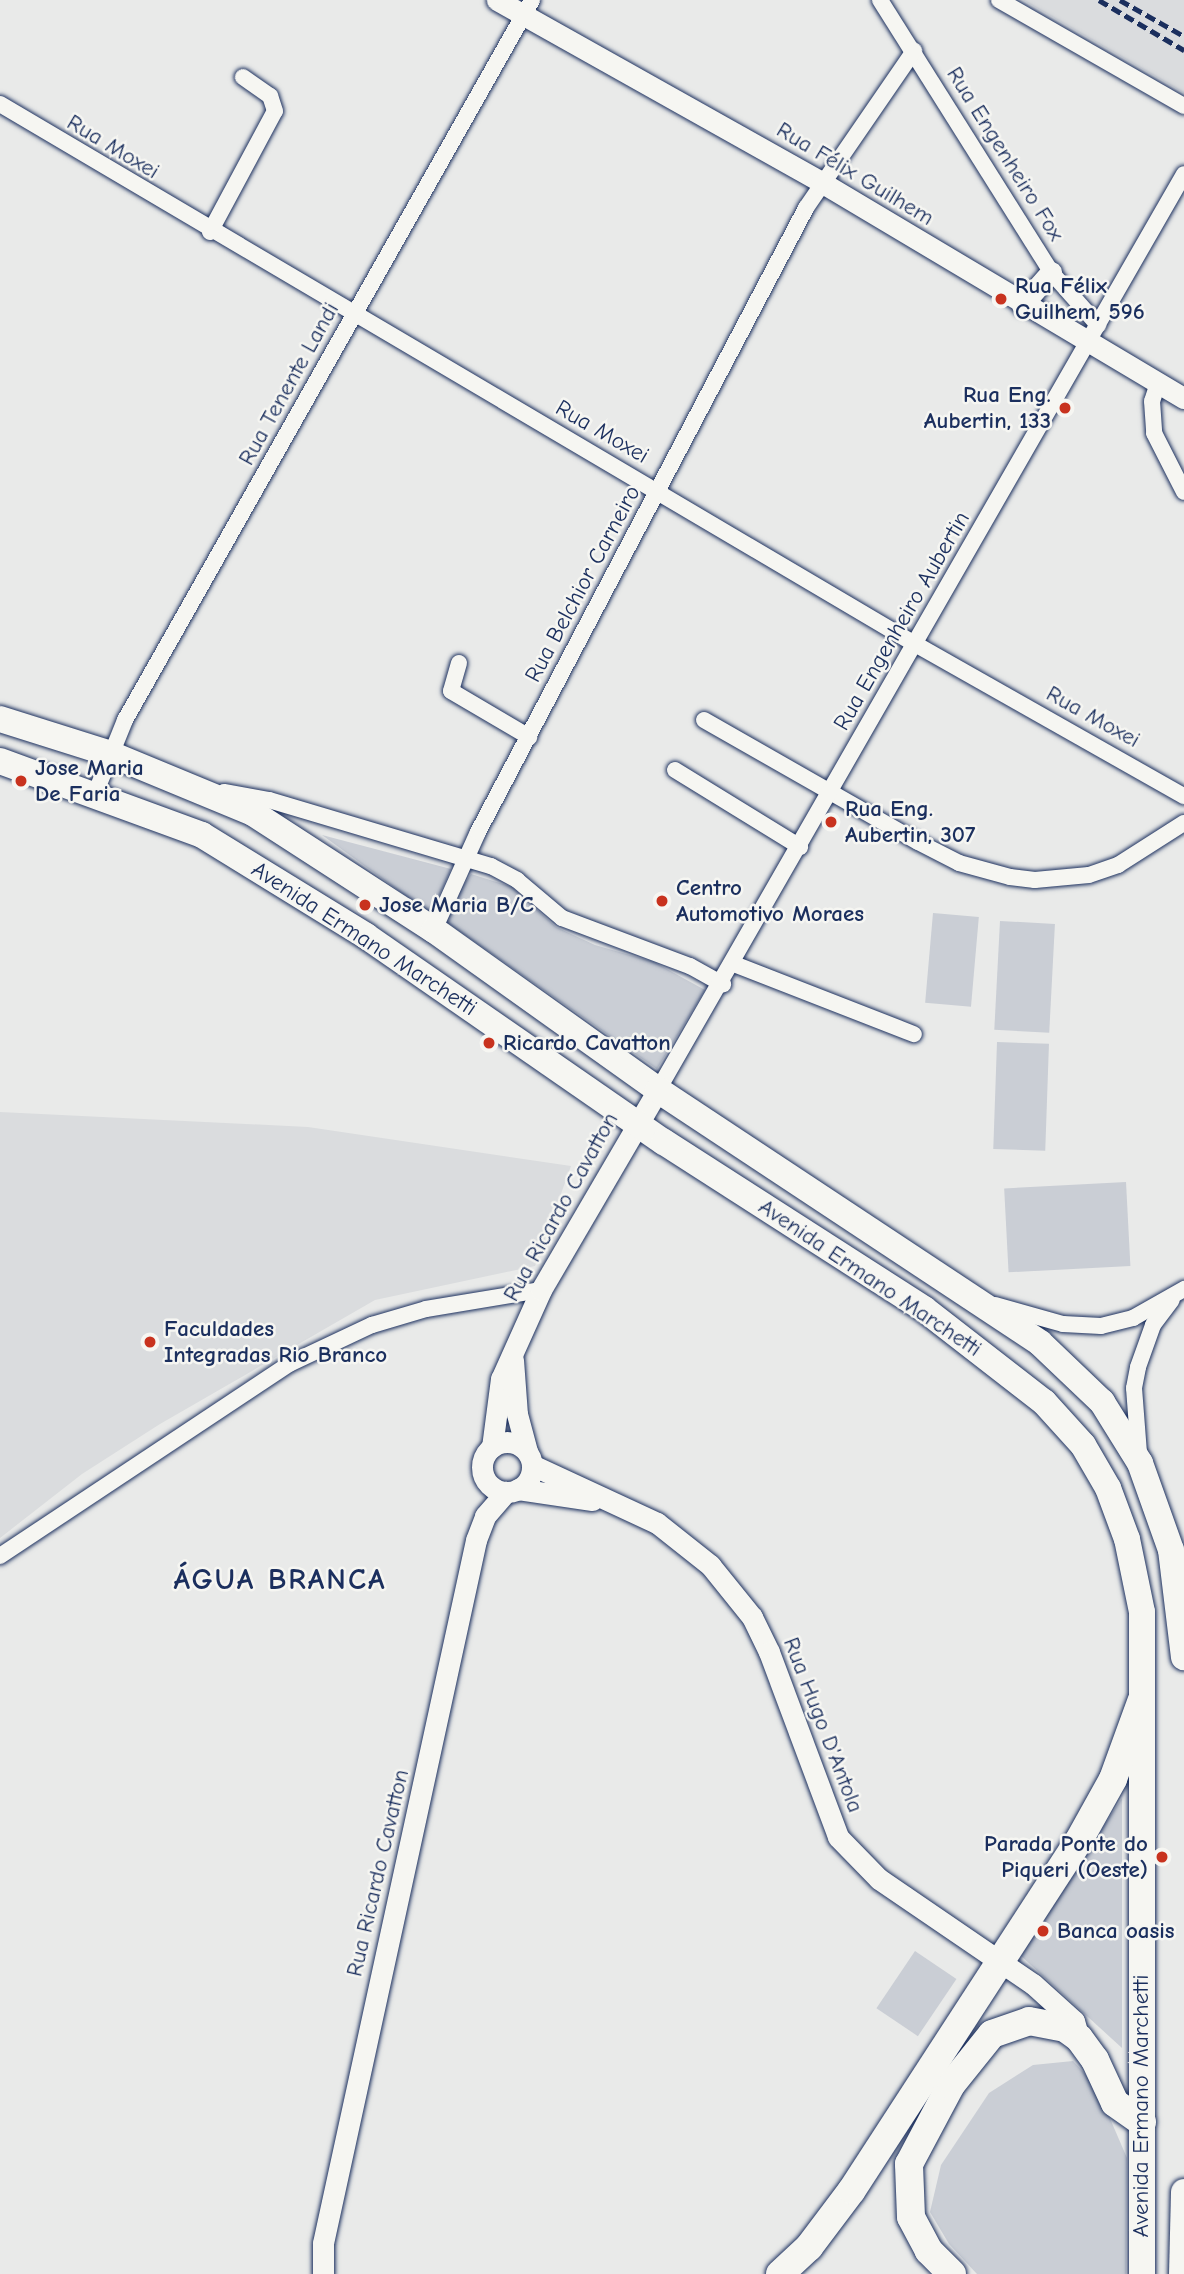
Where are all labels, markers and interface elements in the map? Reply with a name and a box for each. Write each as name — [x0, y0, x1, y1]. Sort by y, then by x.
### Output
street label: Rua Engenheiro Fox — [940, 62, 1070, 246]
street label: Rua Moxei — [62, 109, 164, 185]
street label: Rua Félix Guilhem — [771, 116, 939, 232]
place label: Rua Félix Guilhem, 596 — [1015, 272, 1145, 326]
marker: Rua Félix Guilhem, 596 — [993, 291, 1009, 307]
street label: Rua Tenente Landi — [233, 298, 345, 470]
place label: Rua Eng. Aubertin, 133 — [924, 381, 1051, 435]
street label: Rua Moxei — [550, 394, 654, 470]
marker: Rua Eng. Aubertin, 133 — [1057, 400, 1073, 416]
street label: Rua Belchior Carneiro — [519, 481, 647, 687]
street label: Rua Engenheiro Aubertin — [828, 507, 976, 735]
street label: Rua Moxei — [1041, 680, 1145, 754]
place label: Jose Maria De Faria — [35, 754, 144, 808]
marker: Jose Maria De Faria — [13, 773, 29, 789]
place label: Rua Eng. Aubertin, 307 — [845, 795, 975, 849]
marker: Rua Eng. Aubertin, 307 — [823, 814, 839, 830]
street label: Avenida Ermano Marchetti — [246, 856, 482, 1022]
place label: Centro Automotivo Moraes — [676, 874, 864, 928]
place label: Jose Maria B/C — [379, 891, 534, 919]
marker: Centro Automotivo Moraes — [654, 893, 670, 909]
marker: Jose Maria B/C — [357, 897, 373, 913]
place label: Ricardo Cavatton — [503, 1029, 671, 1057]
marker: Ricardo Cavatton — [481, 1035, 497, 1051]
street label: Rua Ricardo Cavatton — [498, 1108, 624, 1306]
street label: Avenida Ermano Marchetti — [753, 1193, 987, 1363]
place label: Faculdades Integradas Rio Branco — [164, 1315, 387, 1369]
marker: Faculdades Integradas Rio Branco — [142, 1334, 158, 1350]
district label: ÁGUA BRANCA — [175, 1562, 385, 1598]
street label: Rua Hugo D'Antola — [777, 1633, 869, 1817]
street label: Rua Ricardo Cavatton — [341, 1767, 415, 1979]
place label: Parada Ponte do Piqueri (Oeste) — [984, 1830, 1148, 1884]
marker: Parada Ponte do Piqueri (Oeste) — [1154, 1849, 1170, 1865]
place label: Banca oasis — [1057, 1917, 1175, 1945]
marker: Banca oasis — [1035, 1923, 1051, 1939]
street label: Avenida Ermano Marchetti — [1127, 1974, 1155, 2238]

